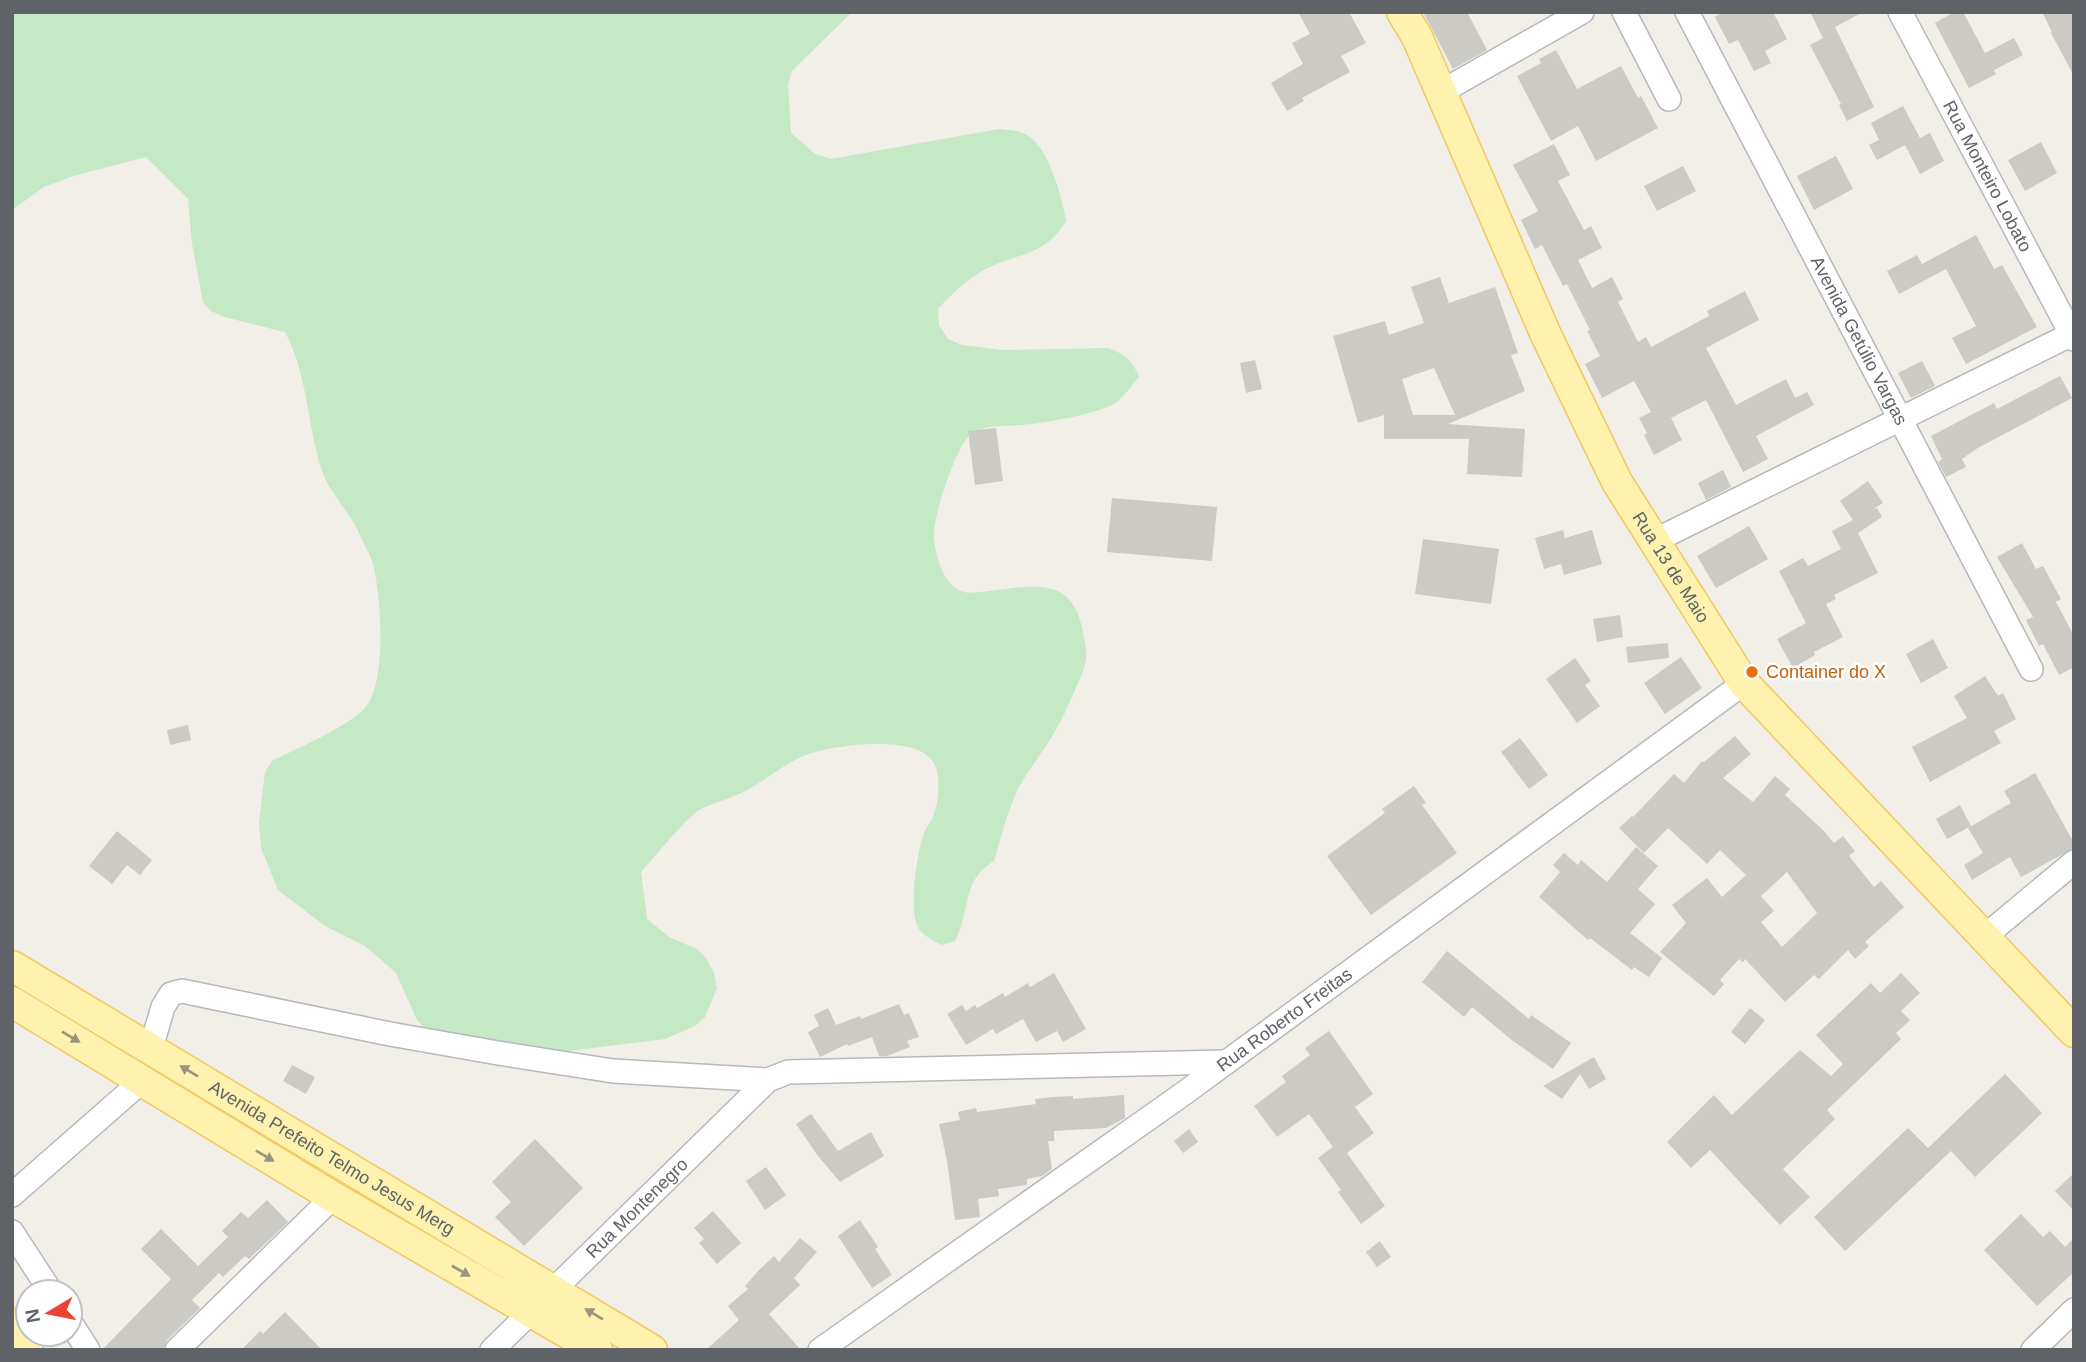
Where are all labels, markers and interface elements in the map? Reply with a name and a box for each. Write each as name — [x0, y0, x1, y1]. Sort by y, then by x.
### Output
street label: Rua Monteiro Lobato — [1939, 97, 2036, 255]
street label: Avenida Getúlio Vargas — [1807, 253, 1911, 428]
street label: Rua 13 de Maio — [1628, 508, 1713, 626]
place label: Container do X — [1766, 662, 1886, 682]
marker: Container do X — [1744, 664, 1760, 680]
street label: Rua Roberto Freitas — [1213, 964, 1356, 1076]
one-way arrow — [61, 1031, 80, 1044]
one-way arrow — [179, 1065, 198, 1078]
street label: Avenida Prefeito Telmo Jesus Merg — [206, 1077, 458, 1239]
one-way arrow — [255, 1149, 274, 1162]
street label: Rua Montenegro — [582, 1154, 692, 1262]
one-way arrow — [451, 1265, 471, 1277]
north arrow — [14, 1278, 84, 1348]
text: N — [21, 1307, 44, 1324]
one-way arrow — [584, 1308, 603, 1321]

